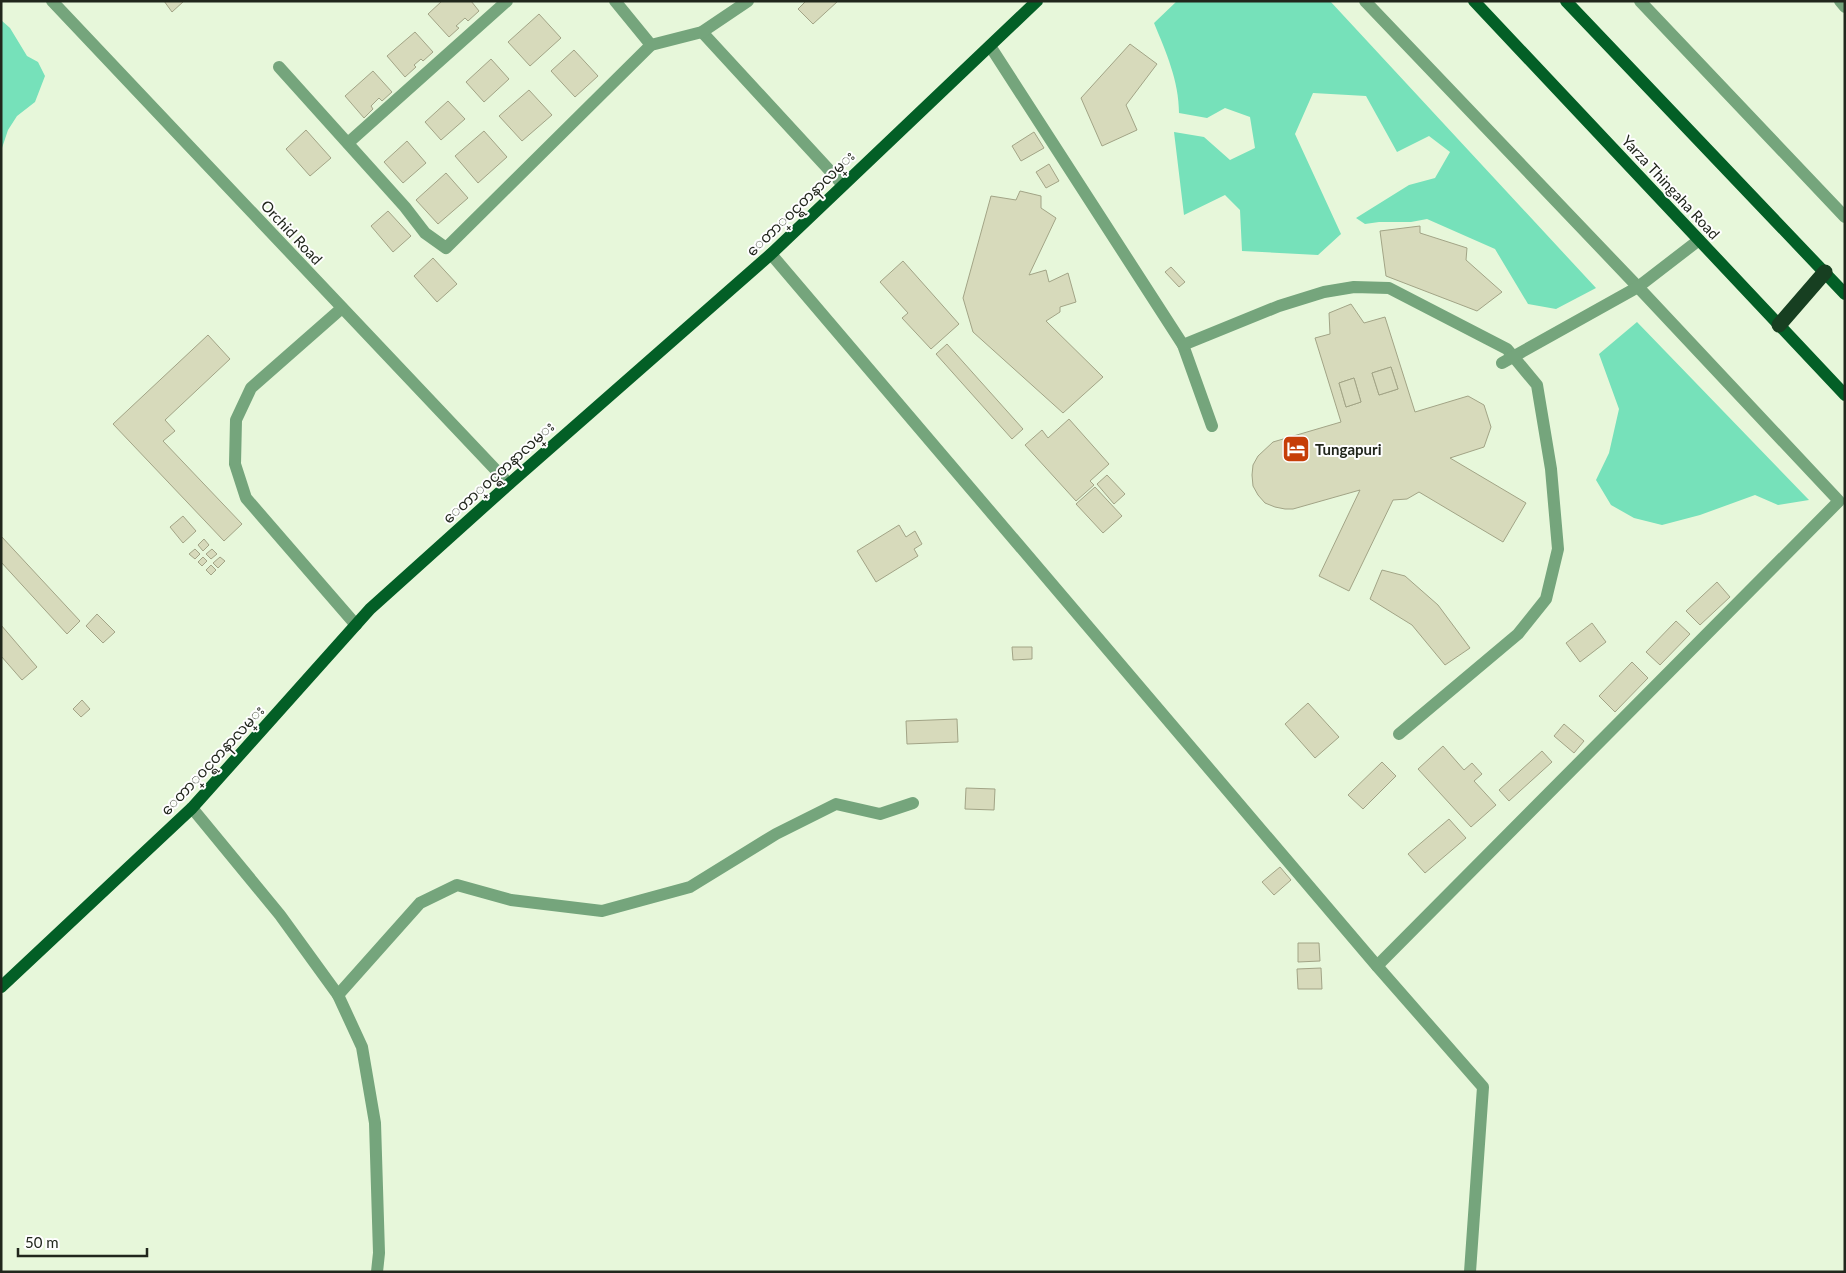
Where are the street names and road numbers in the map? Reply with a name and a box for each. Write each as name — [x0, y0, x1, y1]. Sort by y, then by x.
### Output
street label: Yarza Thingaha Road — [1618, 131, 1724, 243]
street label: ေတာ္၀င္ရတနာလမ္း — [742, 147, 861, 263]
street label: Orchid Road — [258, 196, 326, 268]
street label: ေတာ္၀င္ရတနာလမ္း — [439, 417, 560, 530]
street label: ေတာ္၀င္ရတနာလမ္း — [156, 701, 271, 822]

